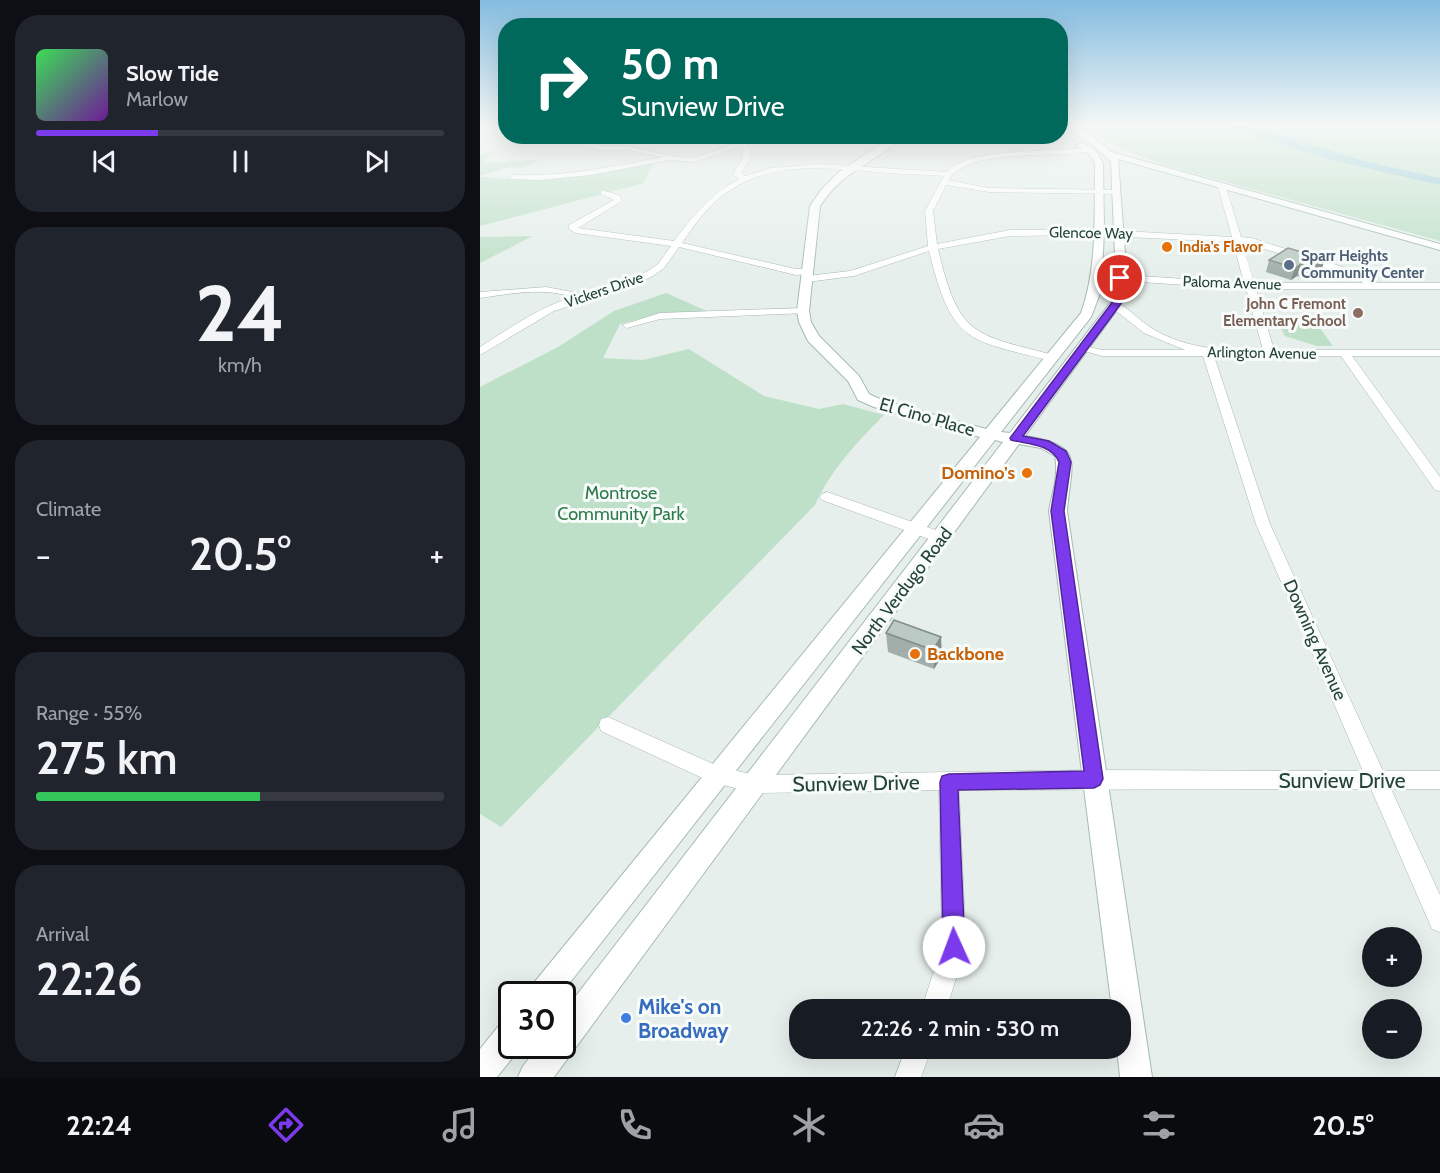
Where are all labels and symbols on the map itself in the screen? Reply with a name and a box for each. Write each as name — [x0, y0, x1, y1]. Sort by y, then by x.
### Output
street label: Glencoe Way — [1049, 223, 1133, 243]
place label: India's Flavor — [1179, 238, 1263, 256]
marker: India's Flavor — [1160, 240, 1174, 254]
place label: Sparr Heights Community Center — [1301, 247, 1424, 282]
pin — [1094, 252, 1145, 303]
marker: Sparr Heights Community Center — [1282, 258, 1296, 272]
street label: Vickers Drive — [562, 268, 646, 312]
street label: Paloma Avenue — [1182, 272, 1282, 294]
place label: John C Fremont Elementary School — [1223, 295, 1346, 330]
marker: John C Fremont Elementary School — [1351, 306, 1365, 320]
street label: Arlington Avenue — [1207, 343, 1317, 363]
street label: El Cino Place — [877, 393, 977, 441]
place label: Domino's — [941, 462, 1015, 484]
marker: Domino's — [1020, 466, 1034, 480]
park label: Montrose Community Park — [557, 482, 686, 525]
street label: North Verdugo Road — [847, 523, 957, 659]
street label: Downing Avenue — [1279, 576, 1351, 704]
place label: Backbone — [927, 643, 1004, 665]
marker: Backbone — [908, 647, 922, 661]
street label: Sunview Drive — [1278, 768, 1406, 793]
street label: Sunview Drive — [792, 769, 920, 797]
position arrow — [922, 915, 986, 979]
speed limit sign: 30 — [498, 981, 576, 1059]
place label: Mike's on Broadway — [638, 994, 729, 1043]
marker: Mike's on Broadway — [619, 1011, 633, 1025]

